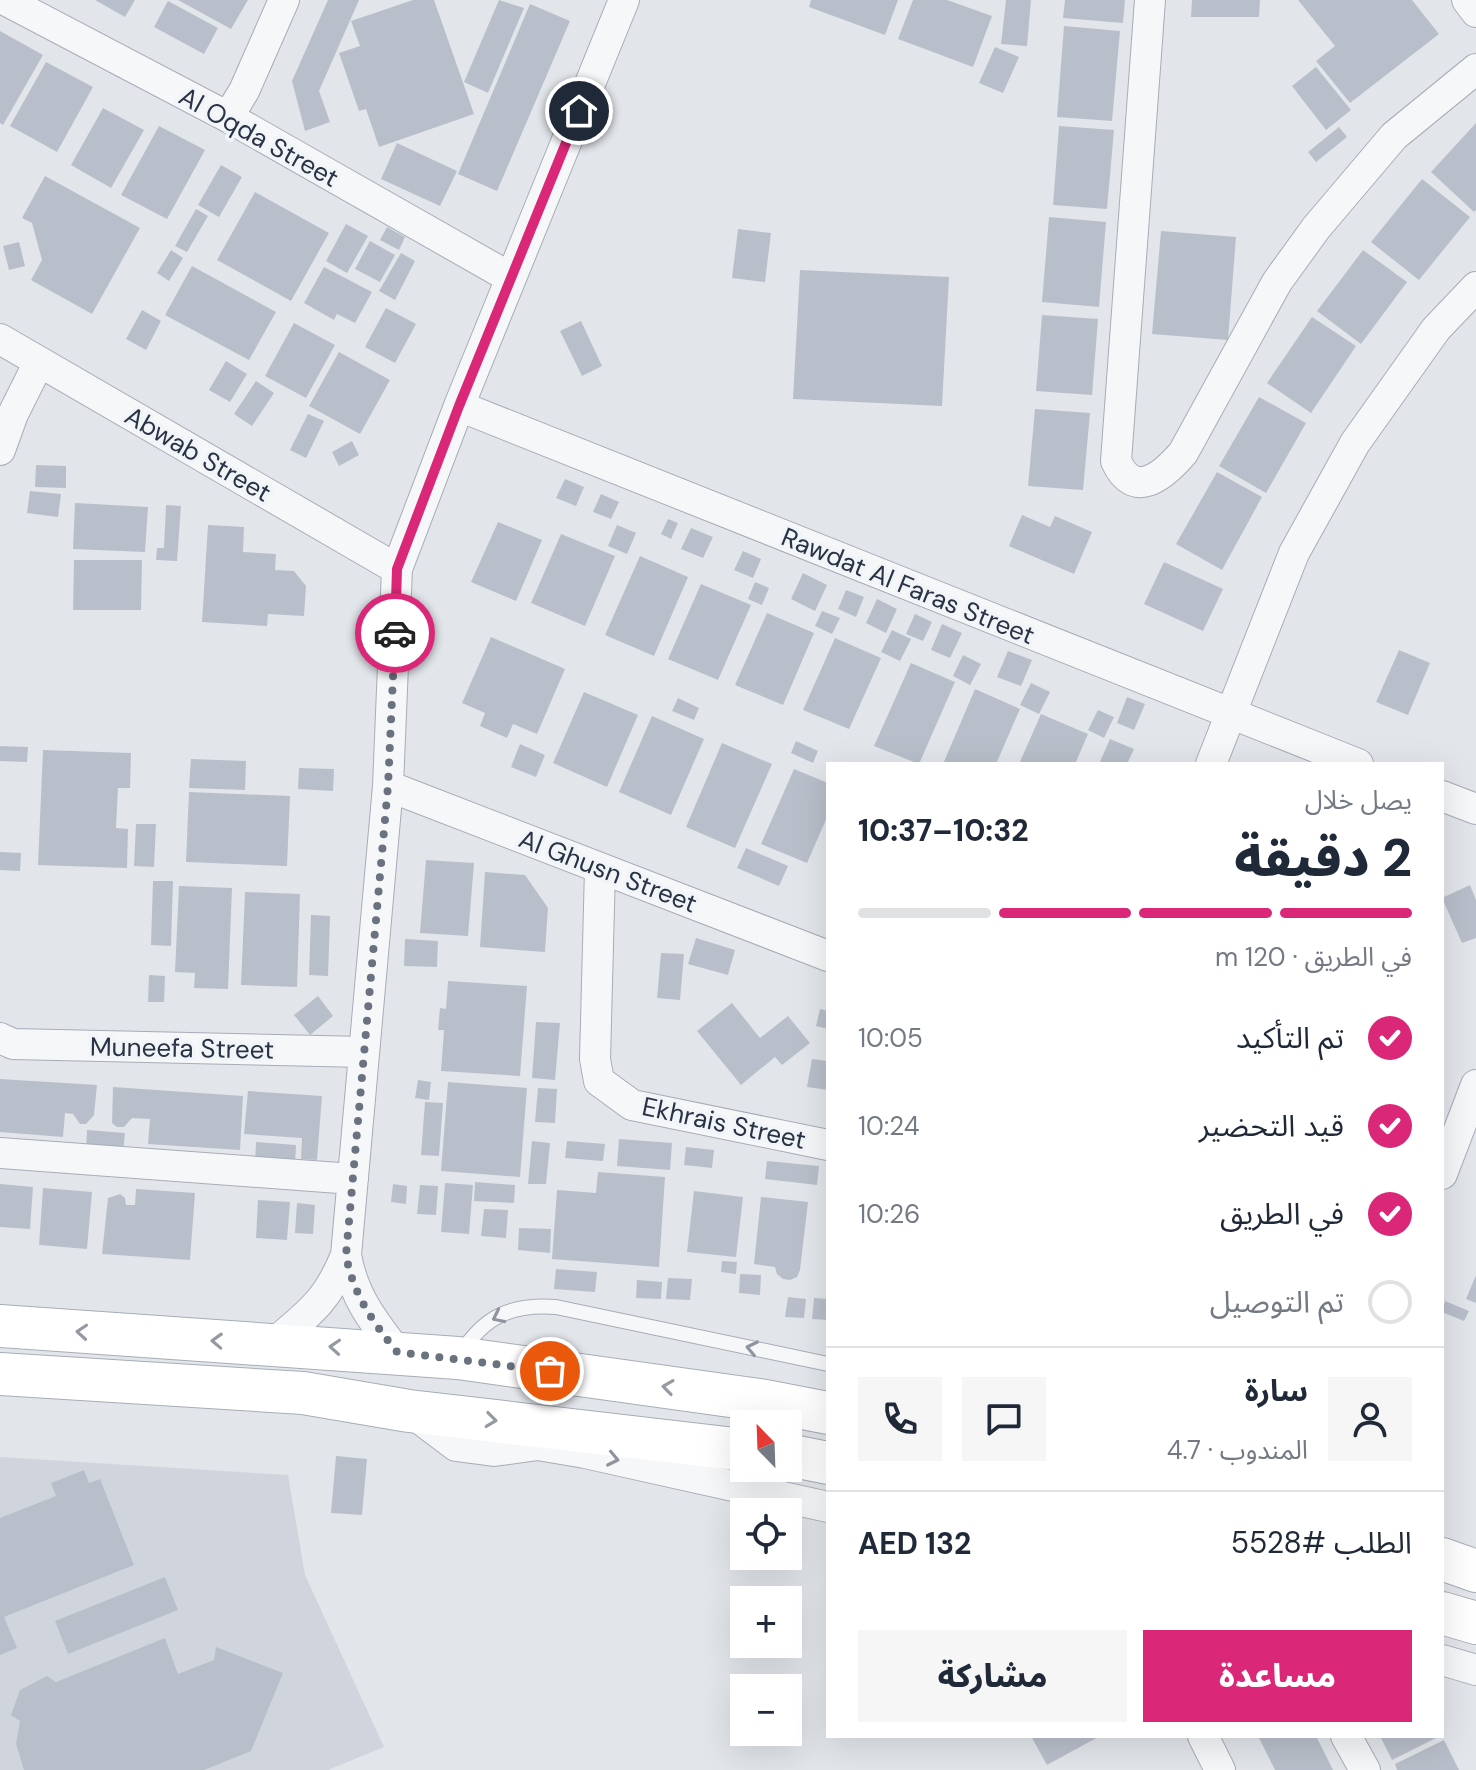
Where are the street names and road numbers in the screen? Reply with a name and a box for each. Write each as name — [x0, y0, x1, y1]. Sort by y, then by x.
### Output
street label: Al Oqda Street — [173, 79, 345, 195]
street label: Abwab Street — [119, 398, 277, 510]
street label: Rawdat Al Faras Street — [776, 520, 1040, 652]
street label: Al Ghusn Street — [514, 821, 702, 921]
street label: Muneefa Street — [90, 1029, 274, 1067]
street label: Ekhrais Street — [639, 1089, 809, 1157]

